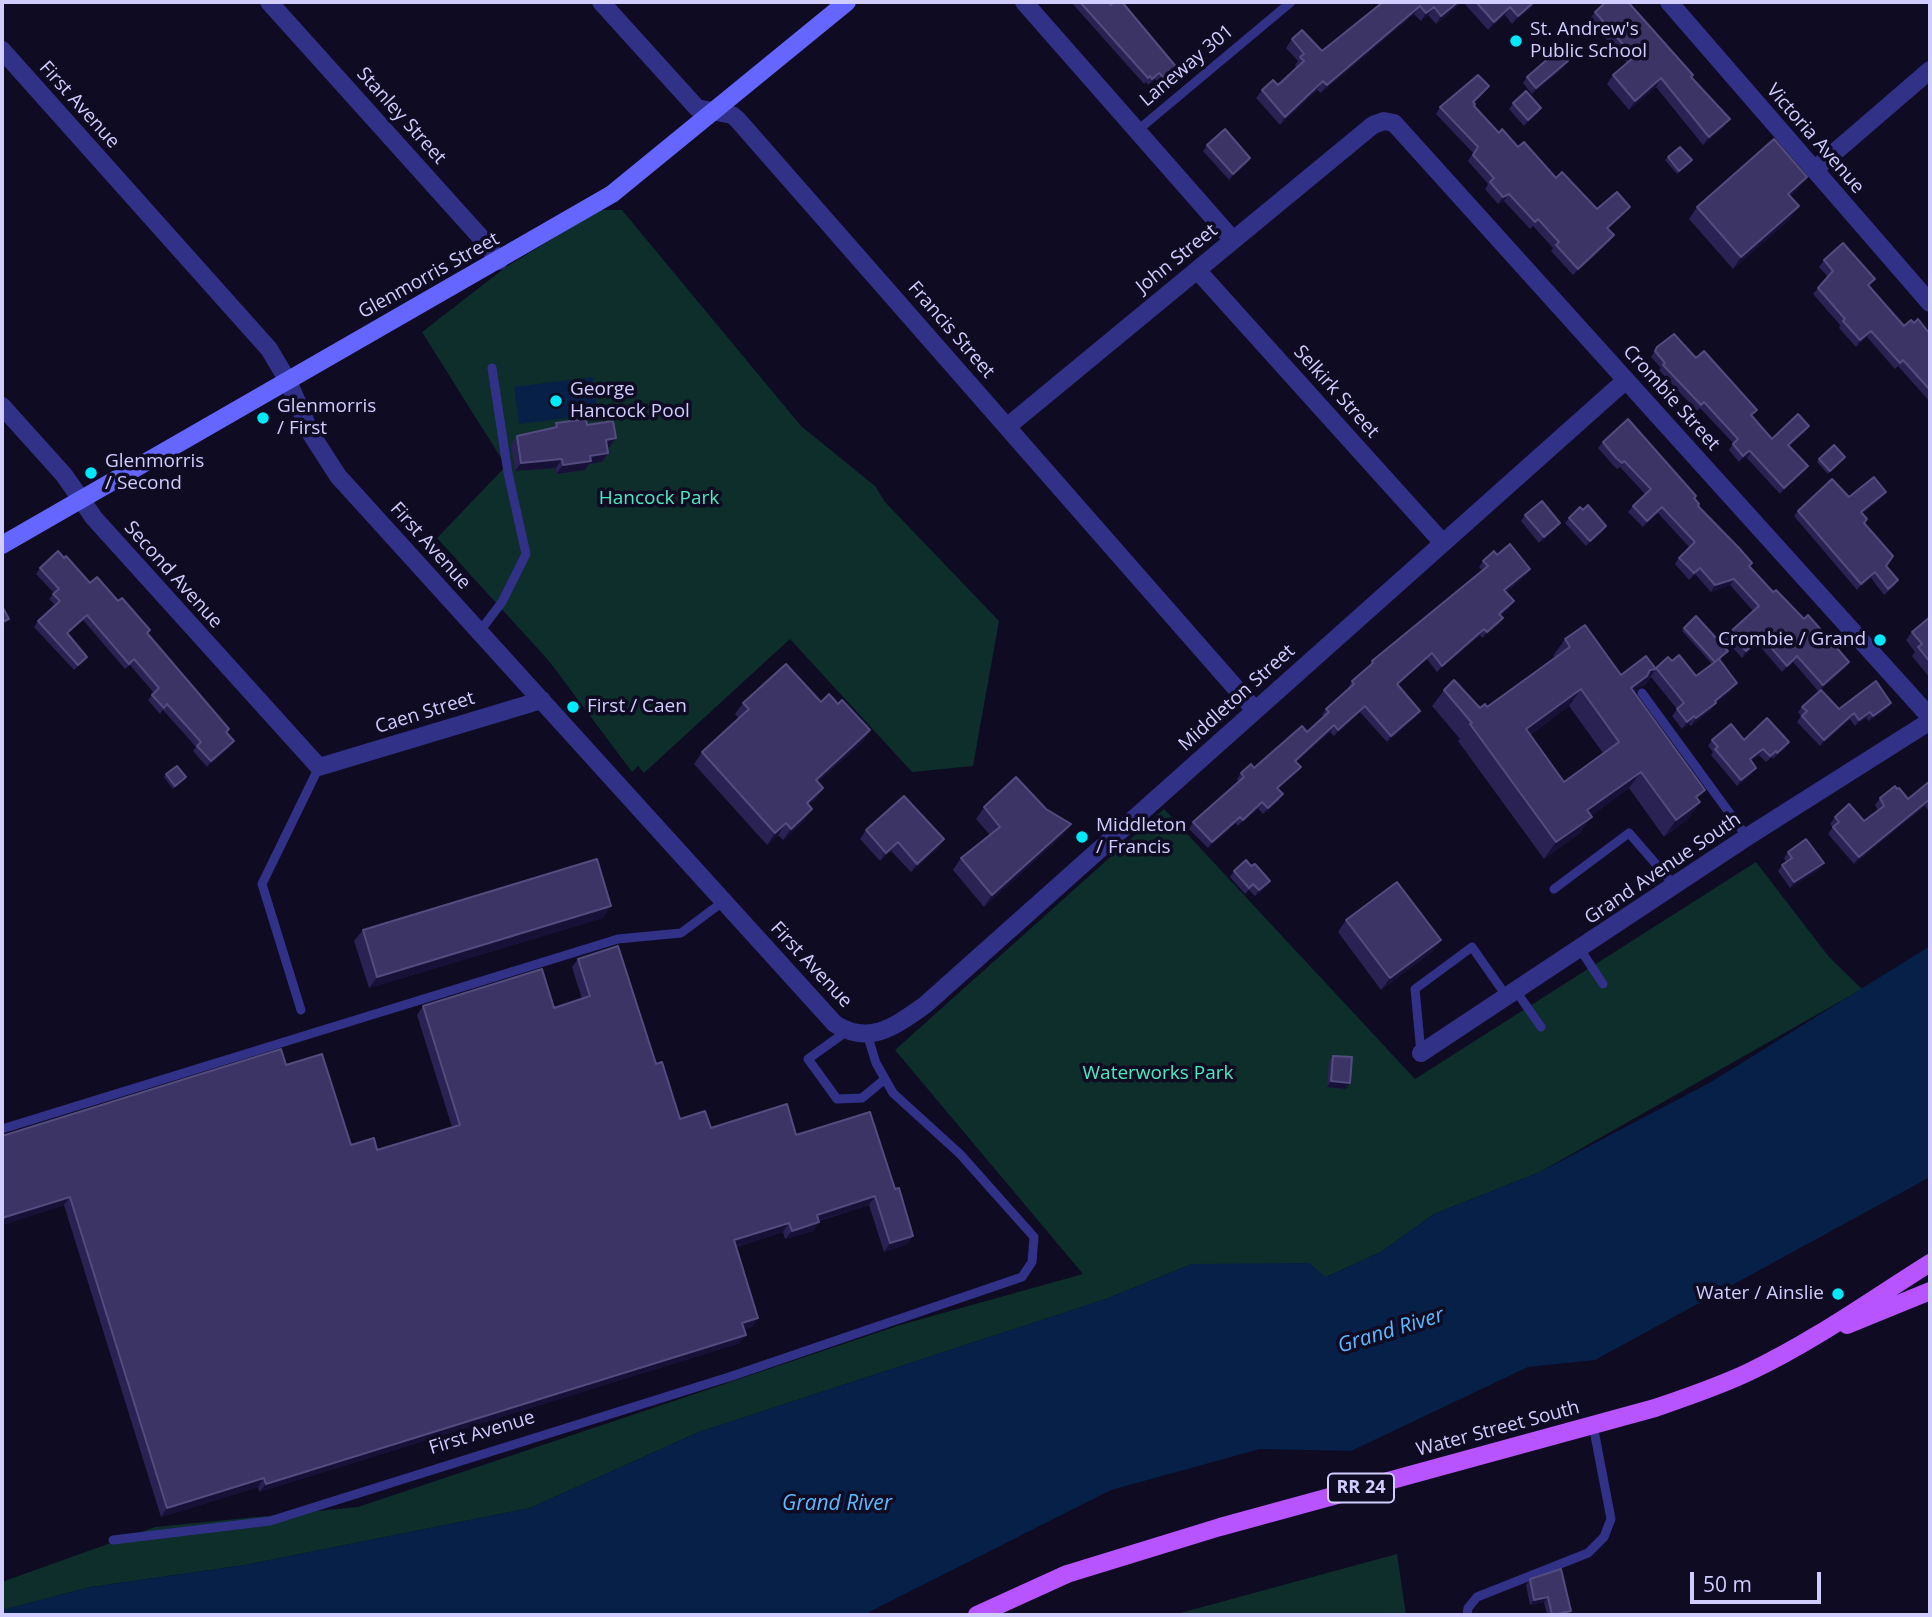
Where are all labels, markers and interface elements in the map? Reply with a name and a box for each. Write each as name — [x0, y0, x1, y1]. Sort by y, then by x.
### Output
place label: St. Andrew's Public School — [1530, 19, 1647, 63]
street label: Laneway 301 — [1136, 20, 1238, 112]
marker: St. Andrew's Public School — [1508, 33, 1524, 49]
street label: First Avenue — [34, 57, 124, 153]
street label: Stanley Street — [352, 63, 450, 169]
street label: Victoria Avenue — [1761, 80, 1869, 198]
street label: John Street — [1132, 219, 1222, 299]
street label: Glenmorris Street — [355, 228, 503, 324]
street label: Francis Street — [903, 277, 999, 383]
street label: Selkirk Street — [1289, 341, 1383, 443]
street label: Crombie Street — [1618, 341, 1724, 455]
place label: George Hancock Pool — [570, 379, 690, 423]
marker: George Hancock Pool — [548, 393, 564, 409]
place label: Glenmorris / First — [277, 396, 376, 440]
marker: Glenmorris / First — [255, 410, 271, 426]
place label: Glenmorris / Second — [105, 451, 204, 495]
marker: Glenmorris / Second — [83, 465, 99, 481]
park label: Hancock Park — [599, 488, 719, 510]
street label: First Avenue — [385, 498, 475, 594]
street label: Second Avenue — [119, 517, 227, 633]
place label: Crombie / Grand — [1718, 629, 1866, 651]
marker: Crombie / Grand — [1872, 632, 1888, 648]
street label: Middleton Street — [1174, 640, 1300, 756]
street label: Caen Street — [372, 687, 478, 739]
place label: First / Caen — [587, 696, 687, 718]
marker: First / Caen — [565, 699, 581, 715]
street label: Grand Avenue South — [1581, 808, 1745, 930]
place label: Middleton / Francis — [1096, 815, 1186, 859]
marker: Middleton / Francis — [1074, 829, 1090, 845]
street label: First Avenue — [765, 917, 857, 1013]
park label: Waterworks Park — [1083, 1063, 1233, 1085]
place label: Water / Ainslie — [1696, 1283, 1824, 1305]
marker: Water / Ainslie — [1830, 1286, 1846, 1302]
water label: Grand River — [1335, 1303, 1447, 1359]
street label: Water Street South — [1414, 1396, 1582, 1462]
street label: First Avenue — [426, 1406, 538, 1460]
road number: RR 24 — [1328, 1474, 1394, 1503]
water label: Grand River — [782, 1491, 892, 1517]
scale bar — [1694, 1558, 1825, 1602]
text: 50 m — [1703, 1570, 1752, 1598]

